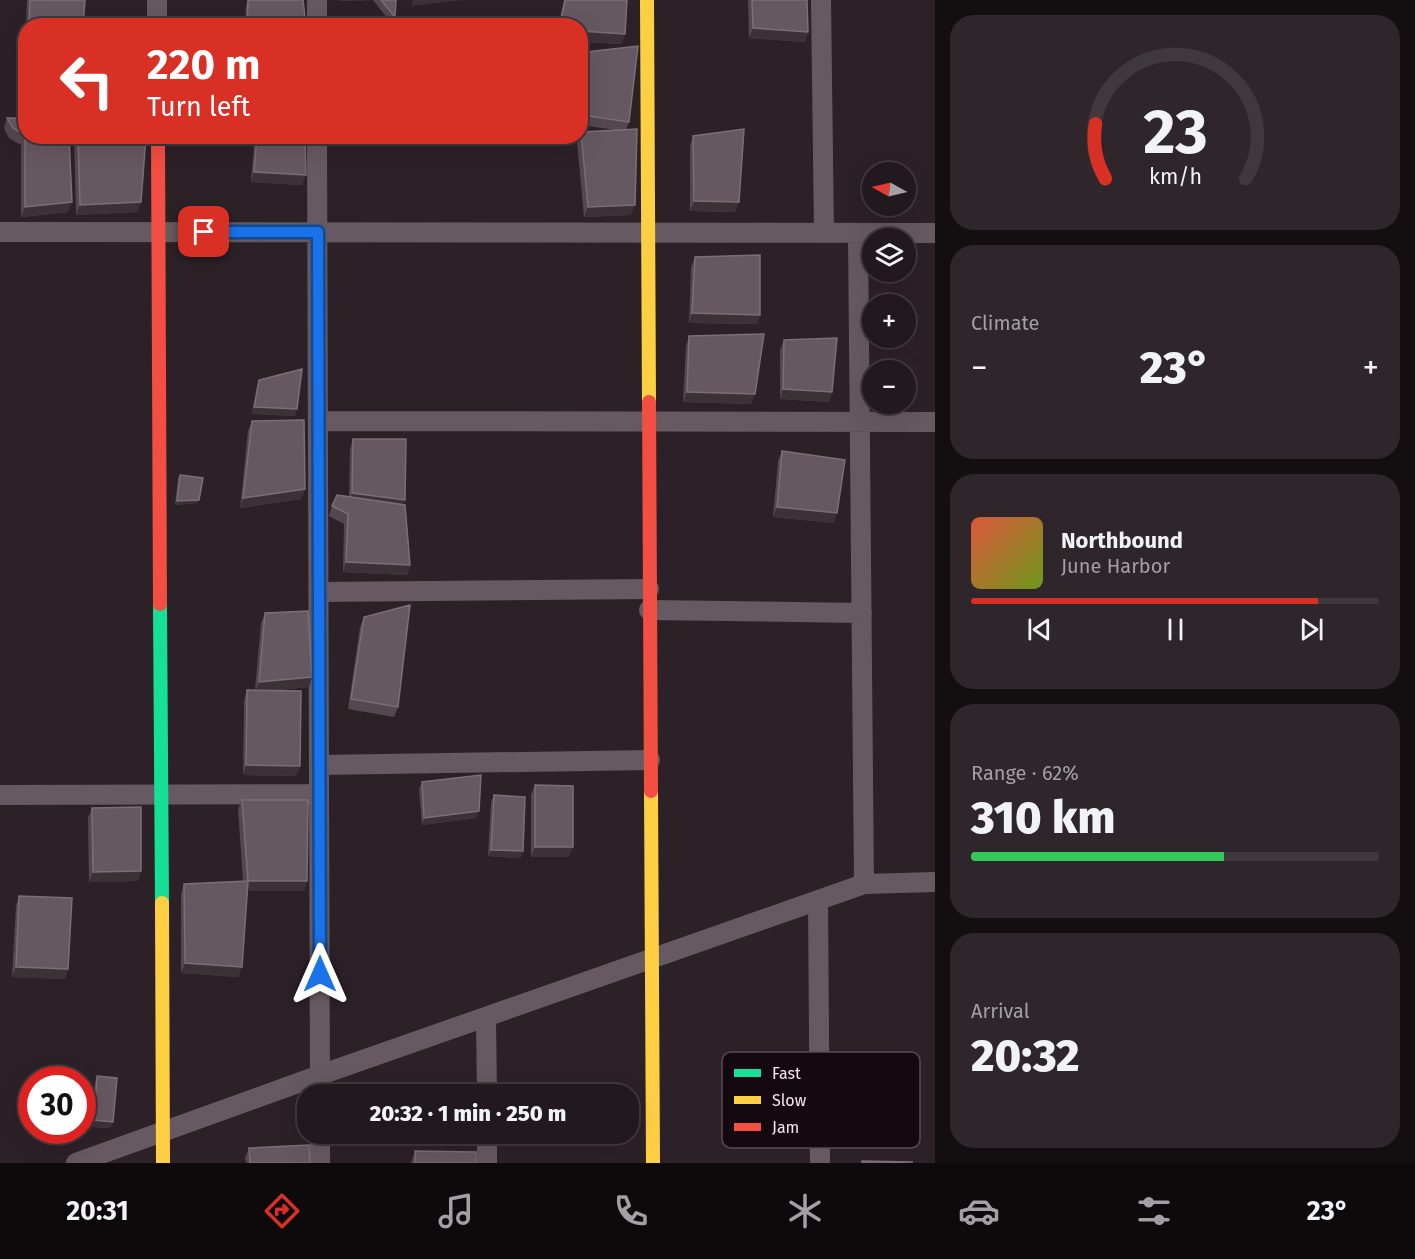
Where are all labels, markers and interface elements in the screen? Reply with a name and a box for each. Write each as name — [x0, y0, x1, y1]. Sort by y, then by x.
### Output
text: 220 m — [147, 40, 260, 90]
icon: left — [48, 42, 126, 120]
text: Turn left — [147, 91, 250, 123]
text: 23 — [1143, 95, 1207, 170]
north arrow — [862, 162, 916, 216]
map controls — [862, 162, 916, 414]
text: km/h — [1148, 165, 1202, 191]
pin — [178, 206, 229, 257]
icon: arrive — [187, 215, 220, 248]
button: layers — [862, 228, 916, 282]
button: + — [862, 294, 916, 348]
text: Climate — [971, 311, 1039, 335]
text: 23° — [1140, 341, 1210, 395]
text: − — [971, 348, 988, 388]
text: + — [1363, 348, 1379, 388]
button: − — [862, 360, 916, 414]
text: Northbound — [1061, 527, 1183, 554]
text: June Harbor — [1061, 554, 1170, 578]
icon: previous — [1023, 613, 1056, 646]
icon: pause — [1159, 613, 1192, 646]
icon: next — [1295, 613, 1328, 646]
text: Range · 62% — [971, 761, 1079, 785]
text: 310 km — [971, 791, 1115, 845]
position arrow — [288, 942, 352, 1006]
text: Arrival — [971, 999, 1030, 1023]
text: 20:32 — [971, 1029, 1080, 1083]
legend — [722, 1052, 920, 1148]
text: Fast — [772, 1064, 801, 1083]
speed limit sign: 30 — [18, 1066, 96, 1144]
text: Slow — [772, 1091, 807, 1110]
text: 20:32 · 1 min · 250 m — [370, 1100, 566, 1127]
text: Jam — [772, 1118, 799, 1137]
icon: directions — [261, 1190, 303, 1232]
icon: music — [435, 1190, 477, 1232]
icon: phone — [610, 1190, 652, 1232]
icon: climate — [784, 1190, 826, 1232]
icon: car — [958, 1190, 1000, 1232]
icon: filters — [1133, 1190, 1175, 1232]
text: 20:31 — [66, 1195, 129, 1227]
text: 23° — [1307, 1195, 1349, 1227]

